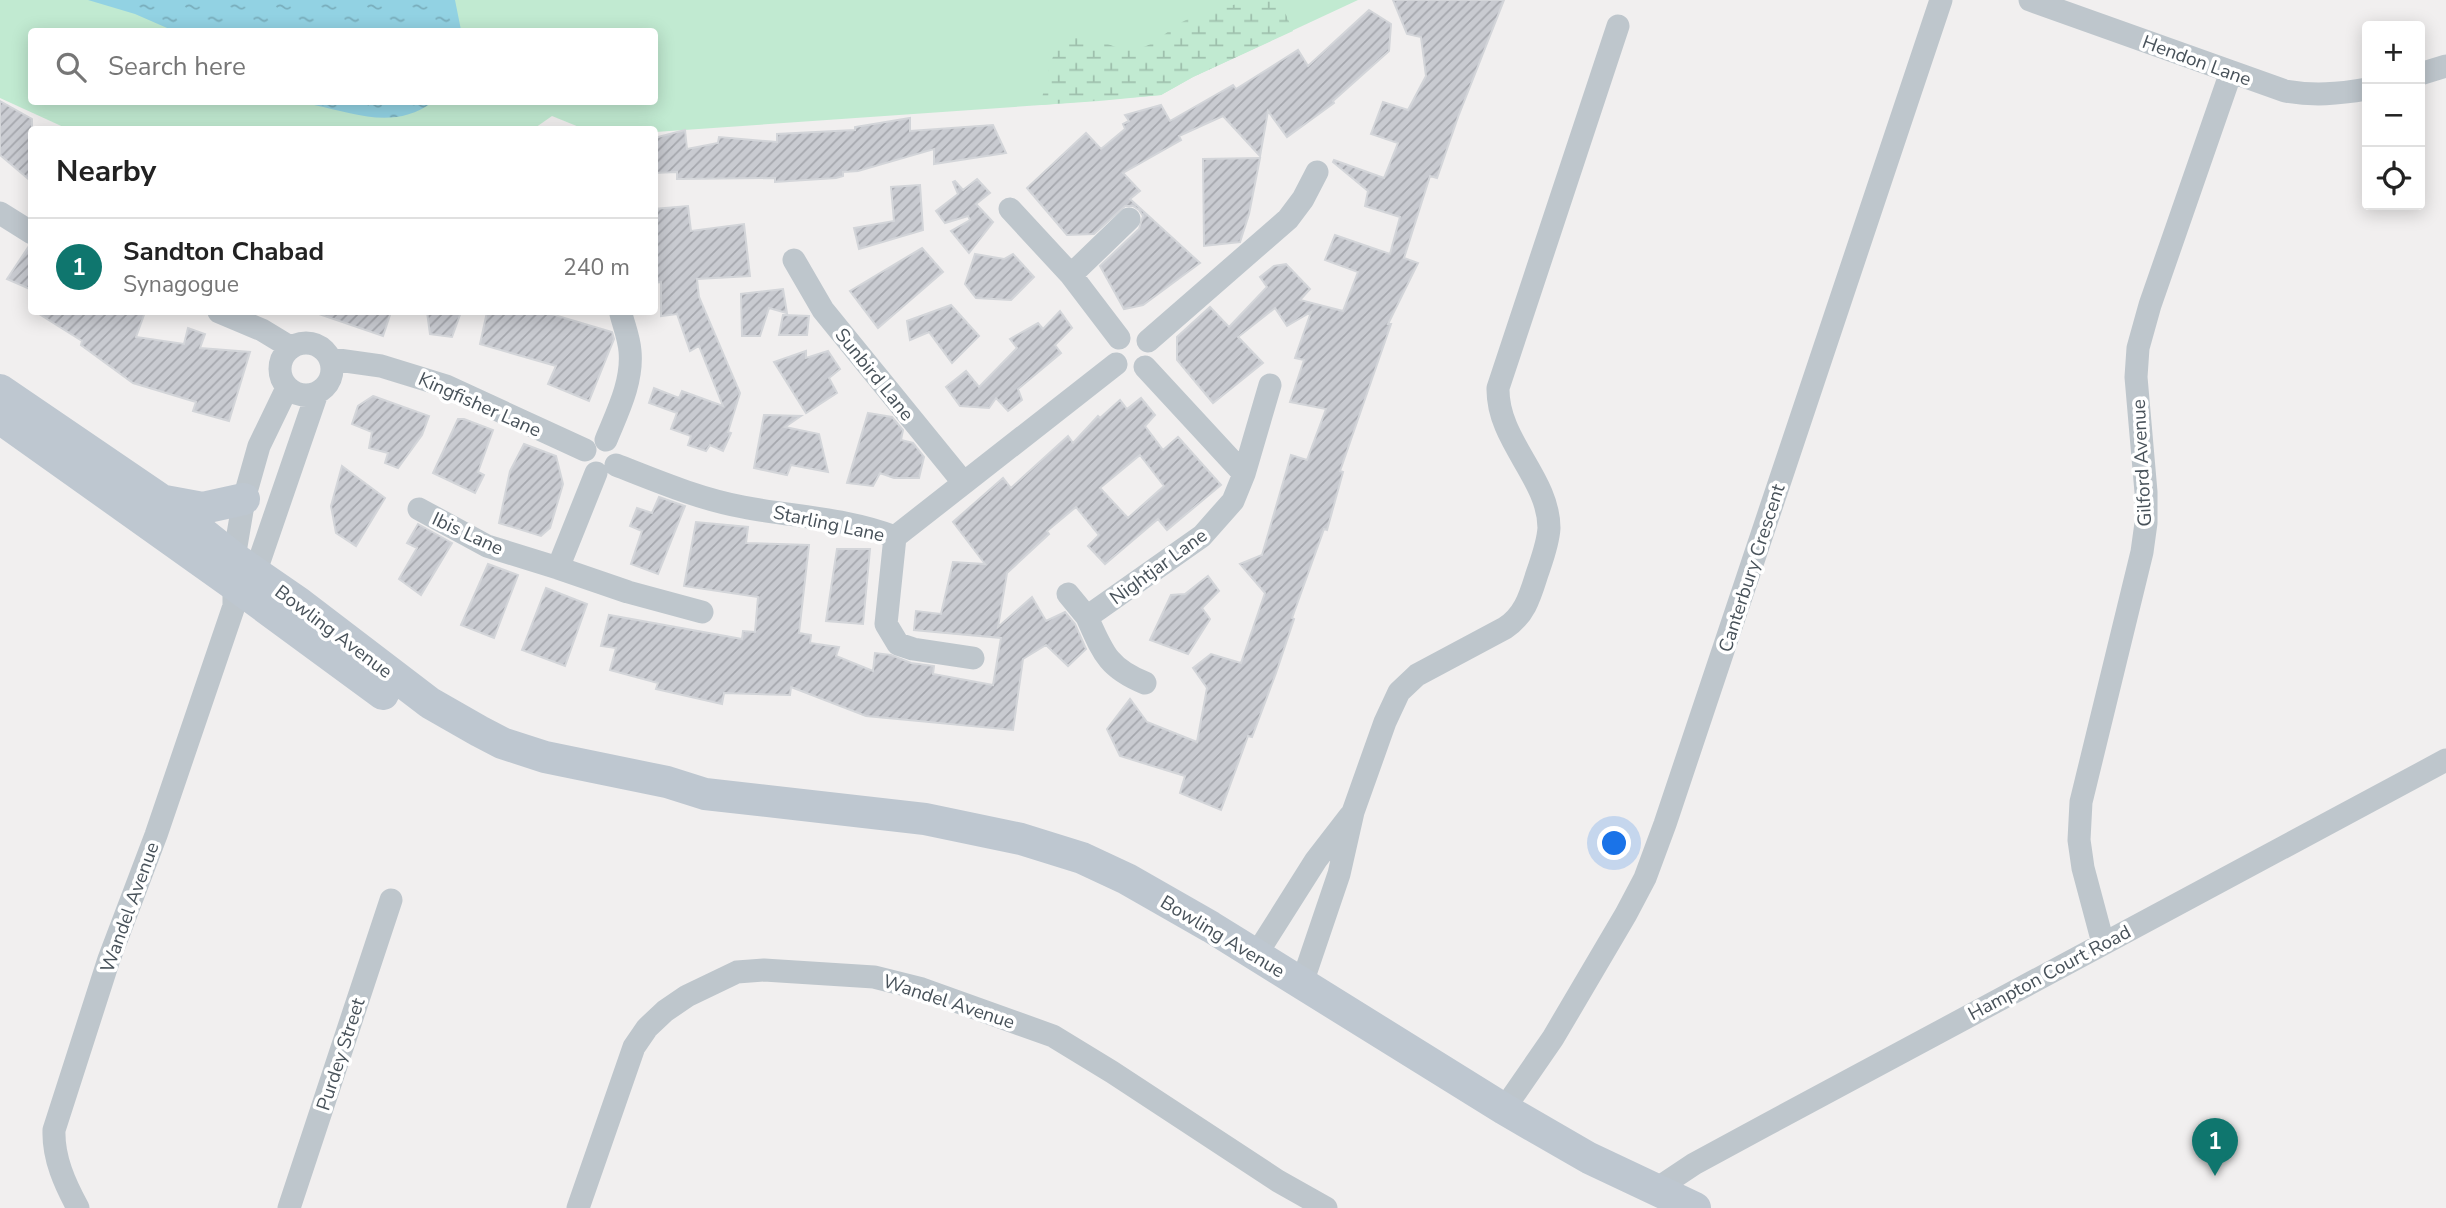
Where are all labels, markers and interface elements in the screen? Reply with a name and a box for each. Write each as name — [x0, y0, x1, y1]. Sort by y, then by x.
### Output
map controls — [2362, 21, 2425, 210]
button: + — [2362, 21, 2425, 84]
search box — [28, 28, 658, 105]
street label: Hendon Lane — [2139, 29, 2255, 93]
icon: search — [52, 48, 90, 86]
text: Search here — [108, 49, 246, 84]
button: − — [2362, 84, 2425, 147]
button: locate — [2362, 147, 2425, 210]
text: Nearby — [56, 151, 156, 192]
text: Sandton Chabad — [123, 234, 324, 269]
text: 1 — [72, 252, 86, 283]
text: 240 m — [563, 252, 630, 283]
text: Synagogue — [123, 269, 239, 300]
street label: Sunbird Lane — [829, 323, 920, 427]
street label: Kingfisher Lane — [414, 366, 545, 444]
street label: Gilford Avenue — [2126, 399, 2158, 527]
street label: Canterbury Crescent — [1712, 481, 1792, 656]
street label: Starling Lane — [771, 499, 887, 548]
street label: Ibis Lane — [428, 506, 507, 562]
street label: Nightjar Lane — [1105, 523, 1213, 611]
street label: Bowling Avenue — [269, 579, 397, 685]
your location — [1597, 826, 1631, 860]
street label: Wandel Avenue — [94, 839, 166, 976]
street label: Bowling Avenue — [1155, 889, 1290, 984]
street label: Hampton Court Road — [1963, 919, 2135, 1027]
street label: Wandel Avenue — [880, 968, 1018, 1035]
street label: Purdey Street — [311, 994, 371, 1114]
pin: 1 — [2192, 1118, 2238, 1176]

